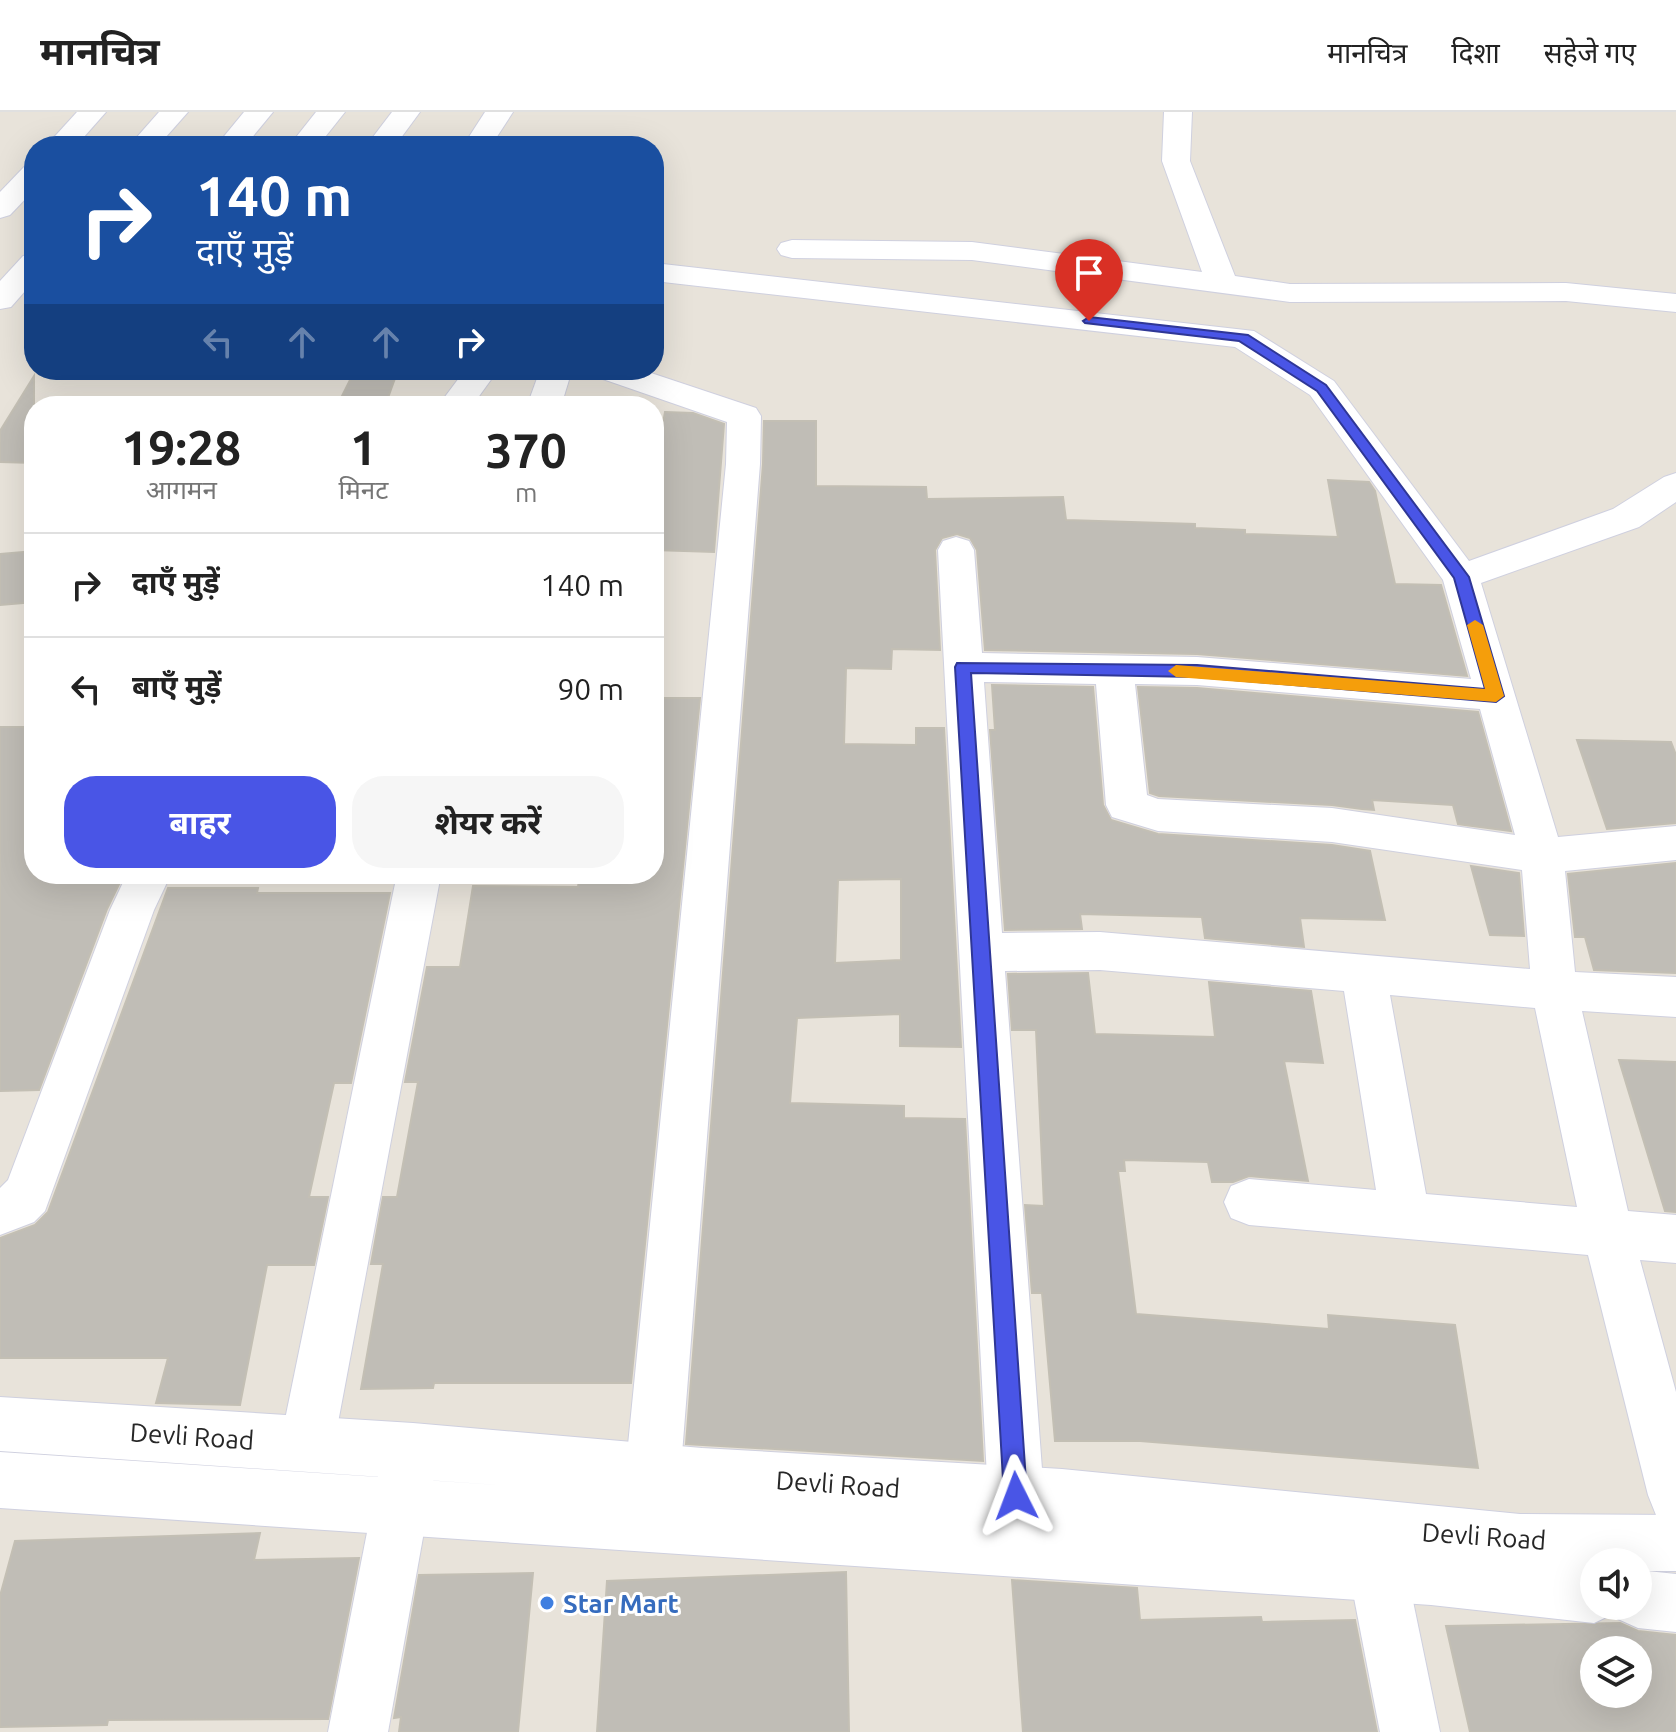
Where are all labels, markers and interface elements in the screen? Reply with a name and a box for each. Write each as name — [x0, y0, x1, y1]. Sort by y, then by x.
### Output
text: मानचित्र — [40, 30, 160, 72]
text: मानचित्र — [1327, 37, 1407, 68]
text: दिशा — [1451, 37, 1500, 68]
text: सहेजे गए — [1544, 37, 1636, 68]
text: 140 m — [196, 164, 352, 227]
icon: right — [64, 168, 168, 272]
text: दाएँ मुड़ें — [196, 230, 293, 271]
pin — [1055, 239, 1123, 321]
icon: arrive — [1067, 251, 1111, 295]
icon: left — [196, 320, 240, 364]
icon: ahead — [280, 320, 324, 364]
icon: ahead — [364, 320, 408, 364]
icon: right — [448, 320, 492, 364]
text: 19:28 — [121, 420, 241, 474]
text: 1 — [350, 420, 377, 474]
text: 370 — [486, 423, 567, 477]
text: आगमन — [146, 475, 217, 504]
text: मिनट — [339, 475, 388, 504]
text: m — [515, 478, 537, 507]
icon: right — [64, 563, 108, 607]
text: दाएँ मुड़ें — [132, 565, 220, 599]
text: 140 m — [540, 568, 624, 602]
icon: left — [64, 667, 108, 711]
text: बाएँ मुड़ें — [132, 669, 221, 703]
text: 90 m — [557, 672, 624, 706]
button: बाहर — [64, 776, 336, 868]
button: शेयर करें — [352, 776, 624, 868]
street label: Devli Road — [129, 1417, 255, 1455]
position arrow — [974, 1454, 1058, 1538]
street label: Devli Road — [775, 1465, 901, 1503]
street label: Devli Road — [1421, 1517, 1547, 1555]
map controls — [1580, 1548, 1652, 1708]
button: sound — [1580, 1548, 1652, 1620]
place label: Star Mart — [563, 1589, 679, 1618]
marker: Star Mart — [538, 1594, 556, 1612]
button: layers — [1580, 1636, 1652, 1708]

